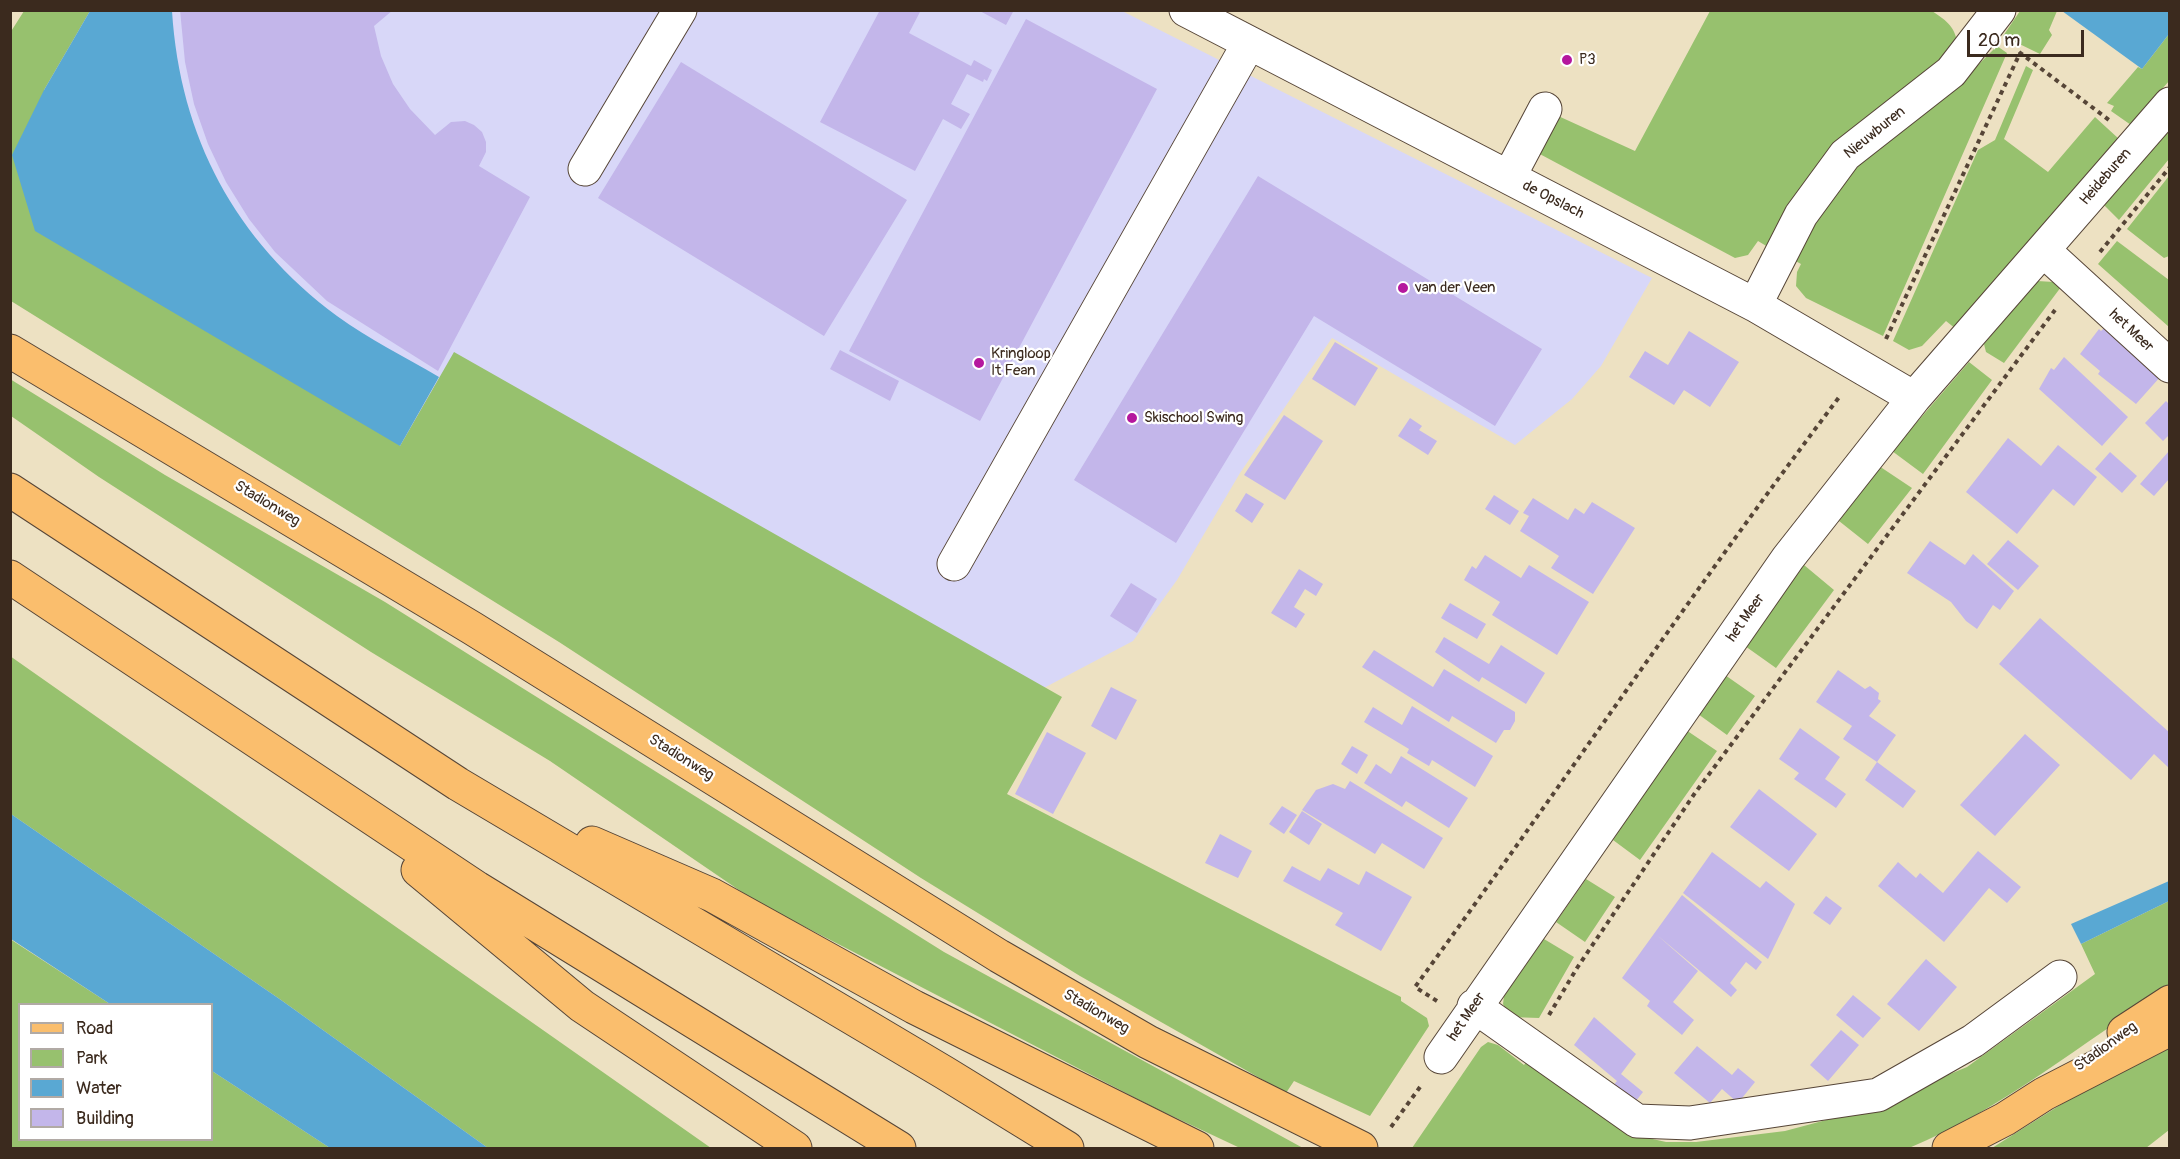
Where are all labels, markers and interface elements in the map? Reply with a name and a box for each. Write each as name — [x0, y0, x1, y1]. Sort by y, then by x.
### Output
scale bar — [1970, 18, 2087, 56]
text: 20 m — [1978, 29, 2020, 52]
place label: P3 — [1579, 51, 1596, 69]
marker: P3 — [1560, 53, 1574, 67]
street label: Nieuwburen — [1841, 103, 1909, 163]
street label: Heideburen — [2076, 145, 2136, 209]
street label: de Opslach — [1519, 177, 1587, 223]
place label: van der Veen — [1415, 279, 1495, 297]
marker: van der Veen — [1396, 281, 1410, 295]
street label: het Meer — [2105, 306, 2157, 356]
place label: Kringloop It Fean — [991, 345, 1051, 380]
marker: Kringloop It Fean — [972, 356, 986, 370]
place label: Skischool Swing — [1144, 409, 1243, 427]
marker: Skischool Swing — [1125, 411, 1139, 425]
street label: Stadionweg — [231, 477, 303, 531]
street label: het Meer — [1723, 590, 1769, 646]
street label: Stadionweg — [645, 731, 717, 785]
street label: Stadionweg — [1060, 986, 1132, 1038]
street label: het Meer — [1444, 989, 1490, 1045]
legend — [18, 1003, 213, 1141]
text: Road — [76, 1017, 113, 1040]
street label: Stadionweg — [2071, 1018, 2141, 1076]
text: Park — [76, 1047, 108, 1070]
text: Water — [76, 1077, 122, 1100]
text: Building — [76, 1107, 134, 1130]

